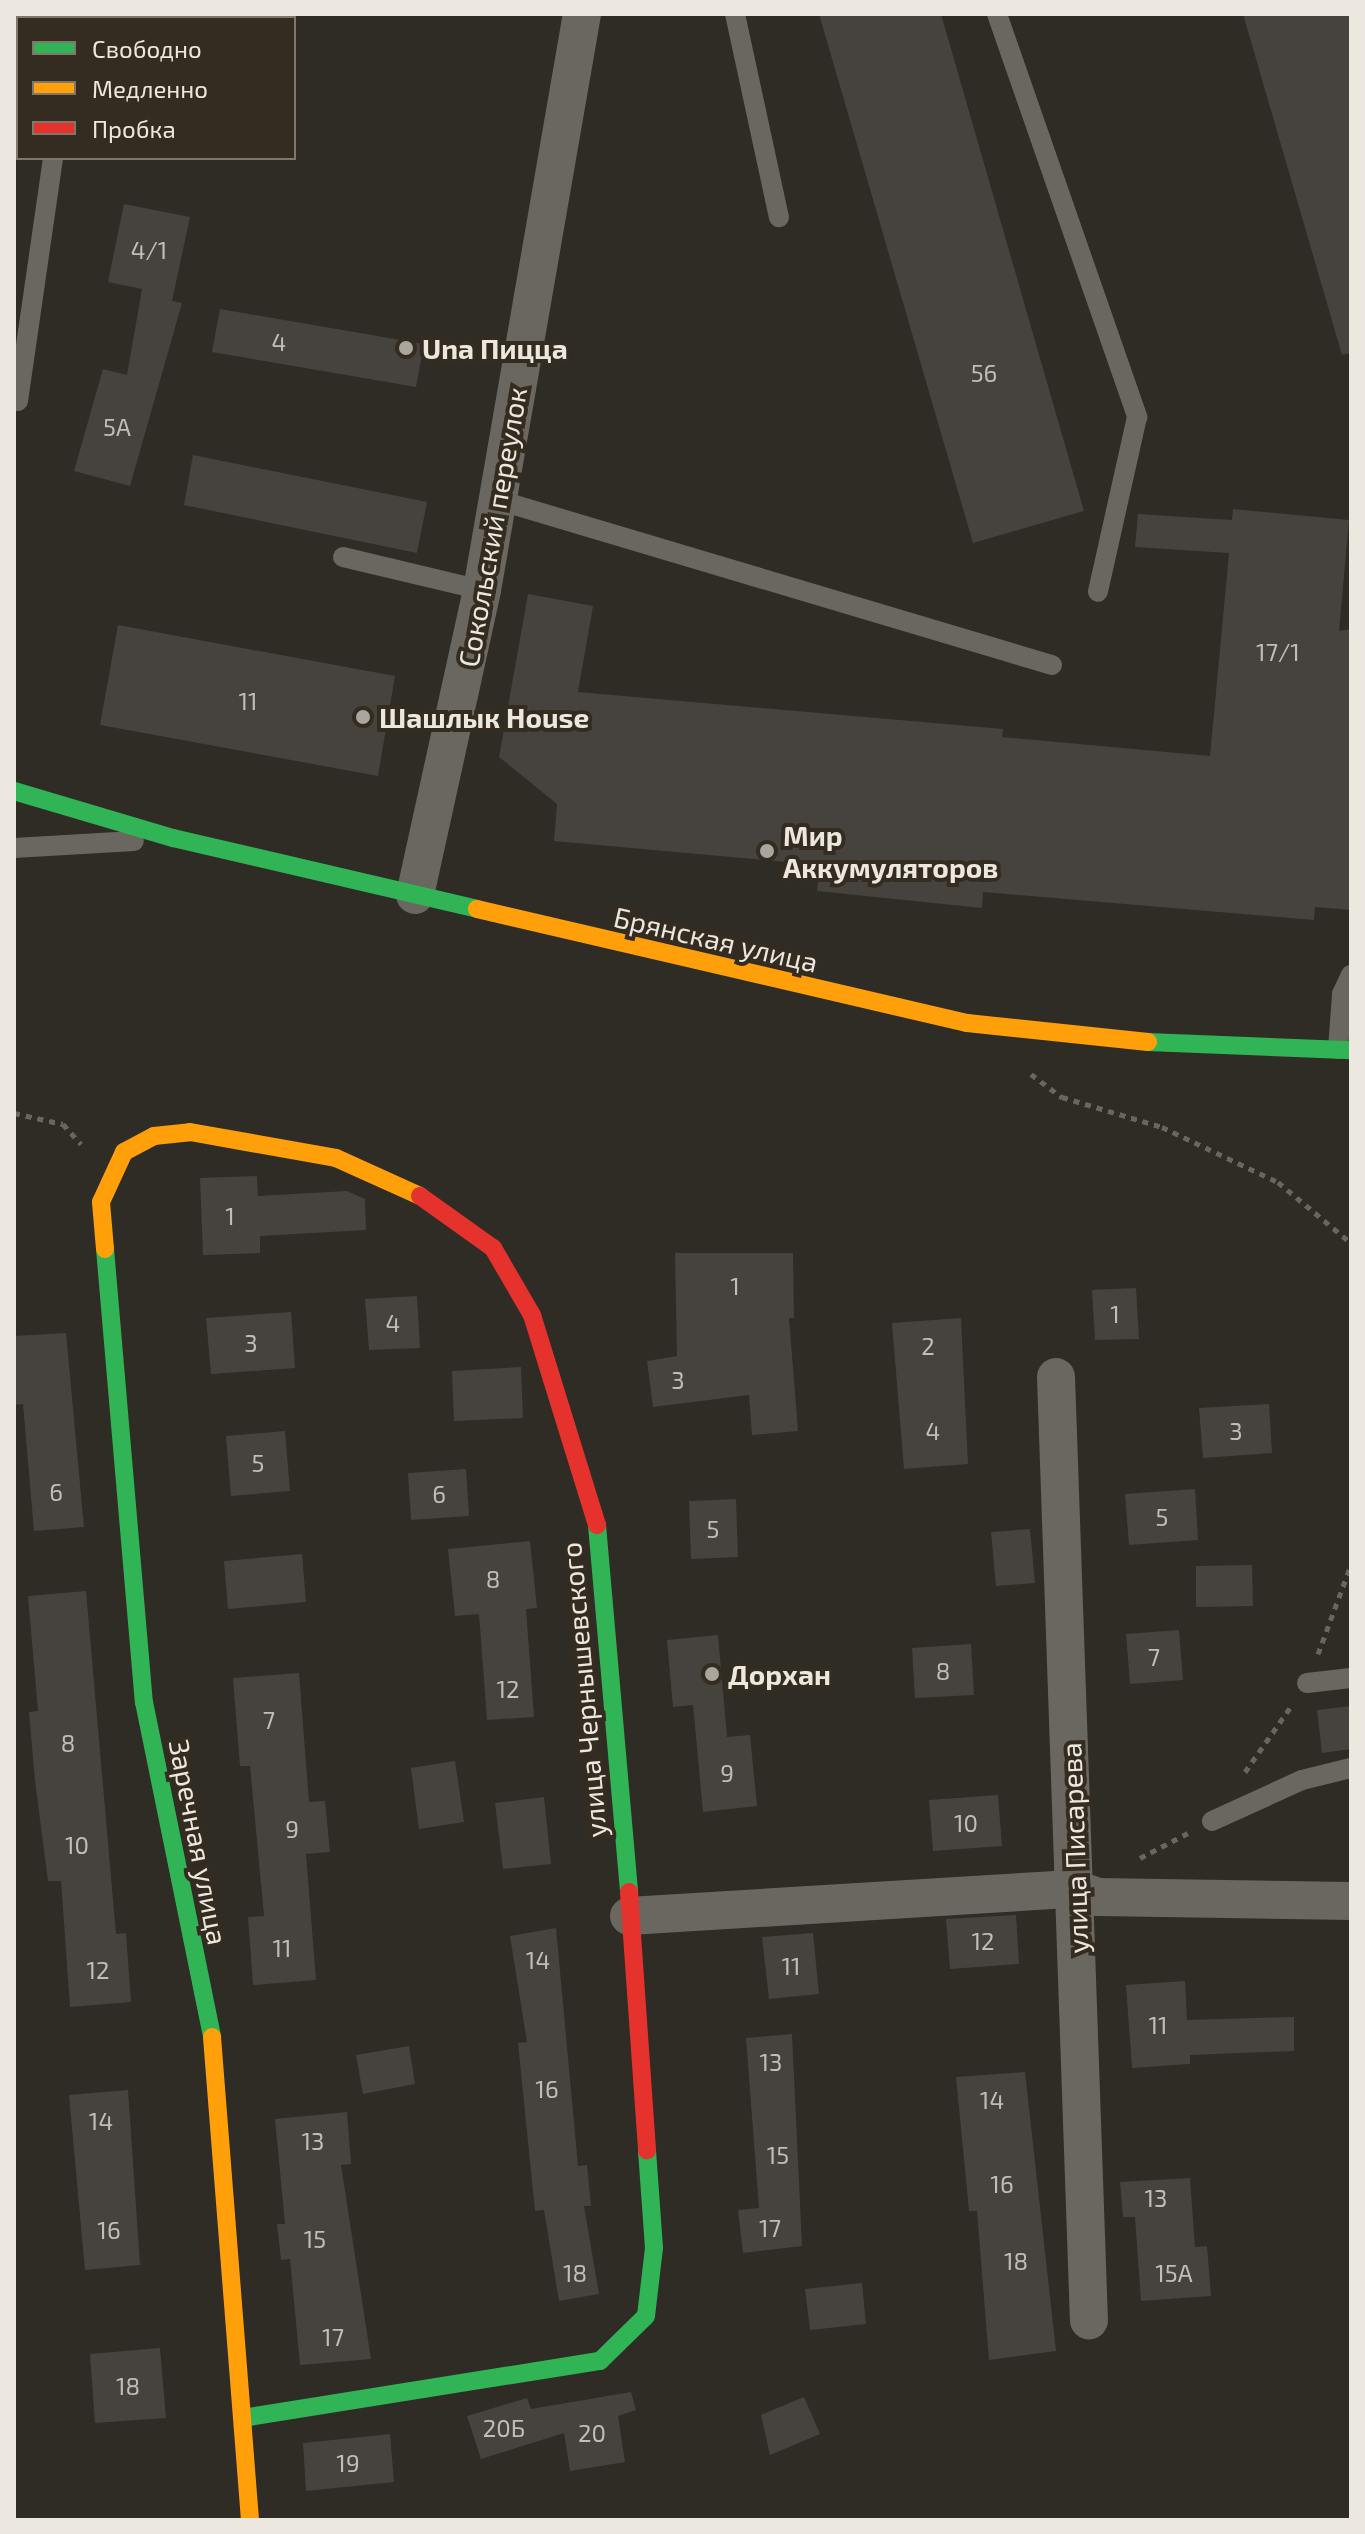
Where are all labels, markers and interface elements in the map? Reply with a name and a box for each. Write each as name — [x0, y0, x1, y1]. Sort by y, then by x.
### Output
legend — [16, 16, 296, 160]
text: Свободно — [92, 34, 202, 63]
text: Медленно — [92, 74, 208, 103]
text: Пробка — [92, 114, 176, 143]
house number: 4/1 — [131, 236, 167, 264]
house number: 4 — [272, 328, 286, 356]
place label: Una Пицца — [422, 331, 568, 365]
marker: Una Пицца — [397, 339, 415, 357]
house number: 56 — [971, 359, 997, 387]
street label: Сокольский переулок — [451, 384, 533, 670]
house number: 5А — [103, 413, 131, 441]
house number: 17/1 — [1256, 638, 1300, 666]
house number: 11 — [238, 687, 258, 715]
place label: Шашлык House — [379, 700, 589, 734]
marker: Шашлык House — [354, 708, 372, 726]
place label: Мир Аккумуляторов — [783, 818, 998, 884]
marker: Мир Аккумуляторов — [758, 842, 776, 860]
street label: Брянская улица — [611, 899, 821, 979]
house number: 1 — [225, 1202, 235, 1230]
house number: 1 — [730, 1272, 740, 1300]
house number: 1 — [1110, 1300, 1120, 1328]
house number: 4 — [386, 1309, 400, 1337]
house number: 3 — [244, 1329, 258, 1357]
house number: 2 — [921, 1332, 935, 1360]
house number: 3 — [671, 1366, 685, 1394]
house number: 4 — [926, 1417, 940, 1445]
house number: 3 — [1229, 1417, 1243, 1445]
house number: 5 — [252, 1449, 264, 1477]
house number: 6 — [49, 1478, 63, 1506]
house number: 6 — [432, 1480, 446, 1508]
house number: 5 — [1156, 1503, 1168, 1531]
house number: 5 — [707, 1515, 719, 1543]
street label: улица Чернышевского — [553, 1541, 613, 1839]
house number: 8 — [486, 1565, 500, 1593]
house number: 7 — [1148, 1643, 1160, 1671]
place label: Дорхан — [728, 1657, 831, 1691]
house number: 8 — [936, 1657, 950, 1685]
marker: Дорхан — [703, 1665, 721, 1683]
house number: 12 — [496, 1675, 520, 1703]
house number: 7 — [263, 1706, 275, 1734]
house number: 8 — [61, 1729, 75, 1757]
street label: Заречная улица — [163, 1736, 235, 1948]
street label: улица Писарева — [1054, 1742, 1094, 1954]
house number: 9 — [720, 1759, 734, 1787]
house number: 10 — [954, 1809, 978, 1837]
house number: 9 — [285, 1815, 299, 1843]
house number: 10 — [65, 1831, 89, 1859]
house number: 12 — [971, 1927, 995, 1955]
house number: 11 — [272, 1934, 292, 1962]
house number: 14 — [526, 1946, 550, 1974]
house number: 11 — [781, 1952, 801, 1980]
house number: 12 — [86, 1956, 110, 1984]
house number: 11 — [1148, 2011, 1168, 2039]
house number: 13 — [760, 2048, 782, 2076]
house number: 16 — [535, 2075, 559, 2103]
house number: 14 — [980, 2086, 1004, 2114]
house number: 14 — [89, 2107, 113, 2135]
house number: 13 — [302, 2127, 324, 2155]
house number: 15 — [767, 2141, 789, 2169]
house number: 16 — [990, 2170, 1014, 2198]
house number: 13 — [1145, 2184, 1167, 2212]
house number: 17 — [759, 2214, 781, 2242]
house number: 16 — [97, 2216, 121, 2244]
house number: 15 — [304, 2225, 326, 2253]
house number: 18 — [1004, 2247, 1028, 2275]
house number: 18 — [563, 2259, 587, 2287]
house number: 15А — [1155, 2259, 1193, 2287]
house number: 17 — [322, 2323, 344, 2351]
house number: 18 — [116, 2372, 140, 2400]
house number: 20Б — [483, 2414, 525, 2442]
house number: 20 — [578, 2419, 606, 2447]
house number: 19 — [336, 2449, 360, 2477]

